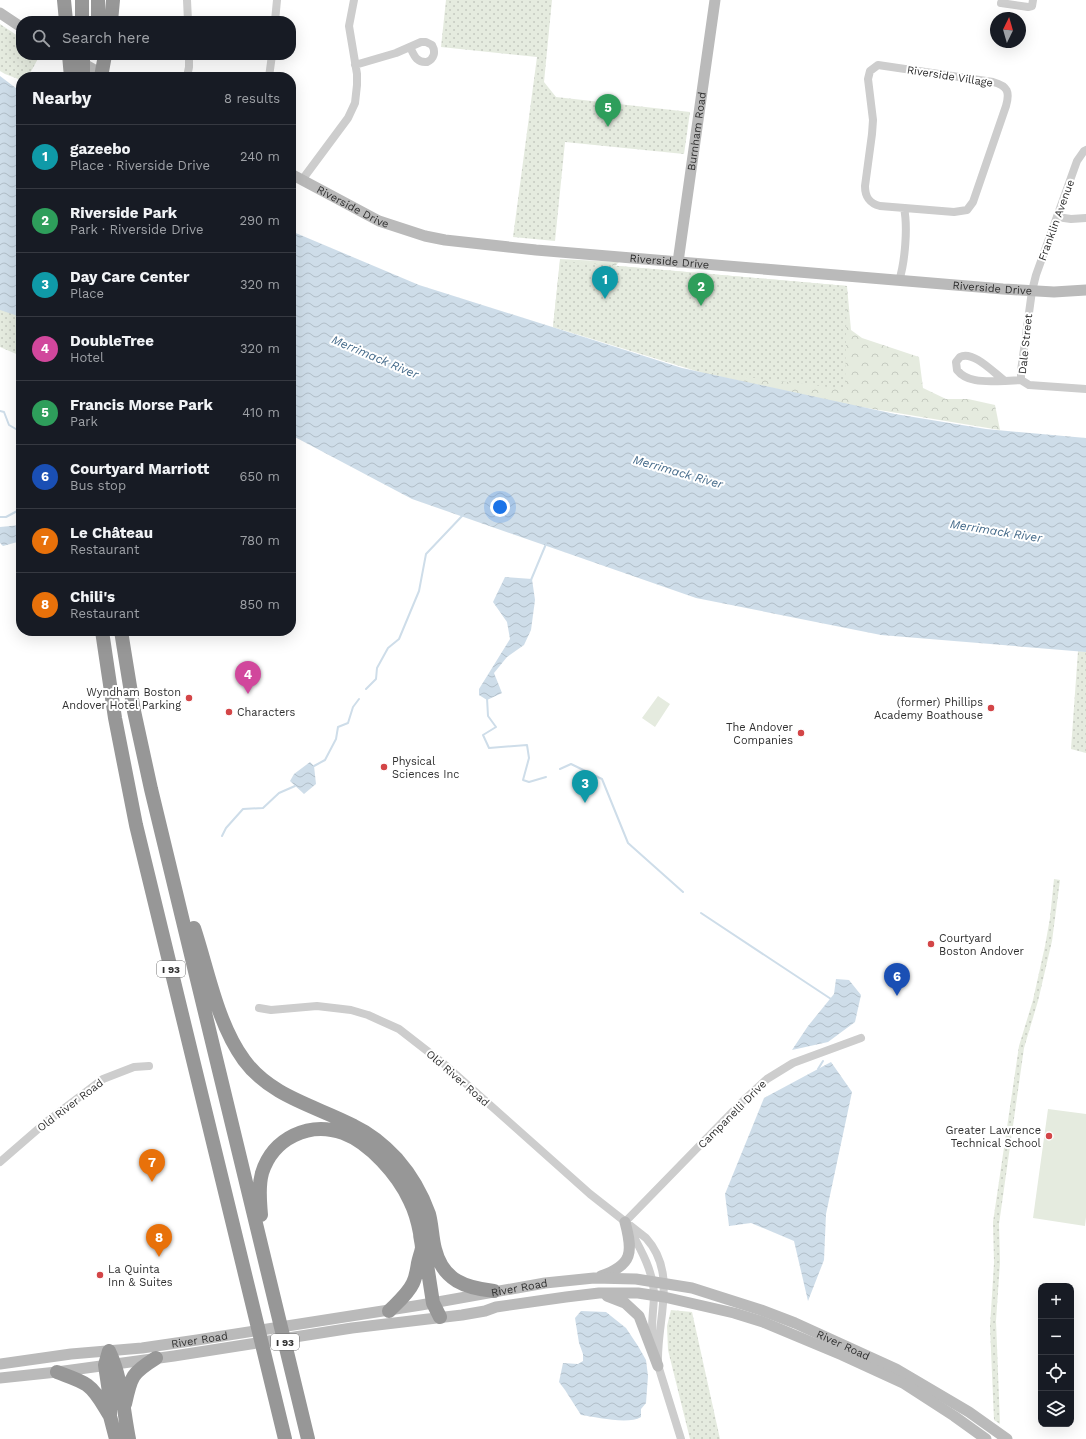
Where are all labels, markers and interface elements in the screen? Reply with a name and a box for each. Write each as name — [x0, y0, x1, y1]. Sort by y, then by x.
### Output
north arrow — [990, 12, 1026, 48]
search box — [16, 16, 296, 60]
icon: search — [30, 27, 52, 49]
text: Search here — [62, 29, 150, 47]
street label: Riverside Village — [906, 63, 994, 90]
text: Nearby — [32, 88, 91, 108]
text: 8 results — [224, 91, 280, 106]
street label: Burnham Road — [685, 91, 709, 172]
pin: 5 — [595, 94, 621, 127]
text: gazeebo — [70, 140, 131, 158]
text: 1 — [42, 149, 48, 164]
text: 240 m — [240, 149, 280, 164]
text: Place · Riverside Drive — [70, 158, 210, 173]
street label: Franklin Avenue — [1036, 178, 1077, 262]
street label: Riverside Drive — [314, 183, 390, 231]
text: Riverside Park — [70, 204, 177, 222]
text: 2 — [41, 213, 49, 228]
text: 290 m — [239, 213, 280, 228]
text: Park · Riverside Drive — [70, 222, 204, 237]
street label: Riverside Drive — [629, 252, 710, 271]
pin: 1 — [592, 266, 618, 299]
text: Day Care Center — [70, 268, 189, 286]
pin: 2 — [688, 273, 714, 306]
text: 3 — [41, 277, 49, 292]
text: 320 m — [240, 277, 280, 292]
street label: Riverside Drive — [952, 279, 1032, 298]
text: Place — [70, 286, 104, 301]
street label: Dale Street — [1016, 313, 1035, 375]
text: DoubleTree — [70, 332, 154, 350]
water label: Merrimack River — [330, 332, 422, 382]
text: 4 — [41, 341, 49, 356]
text: 320 m — [240, 341, 280, 356]
text: Hotel — [70, 350, 104, 365]
text: Francis Morse Park — [70, 396, 213, 414]
text: 5 — [41, 405, 49, 420]
text: 410 m — [242, 405, 280, 420]
text: Park — [70, 414, 98, 429]
water label: Merrimack River — [631, 452, 726, 492]
text: Courtyard Marriott — [70, 460, 209, 478]
text: 6 — [41, 469, 49, 484]
text: 650 m — [240, 469, 280, 484]
text: Bus stop — [70, 478, 126, 493]
your location — [490, 497, 510, 517]
water label: Merrimack River — [949, 517, 1044, 545]
text: Le Château — [70, 524, 153, 542]
text: 7 — [41, 533, 49, 548]
text: 780 m — [240, 533, 280, 548]
text: Restaurant — [70, 542, 140, 557]
text: Chili's — [70, 588, 115, 606]
text: 8 — [41, 597, 49, 612]
text: 850 m — [240, 597, 280, 612]
text: Restaurant — [70, 606, 140, 621]
pin: 4 — [235, 661, 261, 694]
place label: Wyndham Boston Andover Hotel Parking — [62, 686, 181, 712]
marker: Wyndham Boston Andover Hotel Parking — [184, 693, 194, 703]
place label: (former) Phillips Academy Boathouse — [874, 696, 983, 722]
marker: (former) Phillips Academy Boathouse — [986, 703, 996, 713]
place label: Characters — [237, 706, 296, 719]
marker: Characters — [224, 707, 234, 717]
place label: The Andover Companies — [726, 721, 794, 747]
marker: The Andover Companies — [796, 728, 806, 738]
place label: Physical Sciences Inc — [392, 755, 460, 781]
marker: Physical Sciences Inc — [379, 762, 389, 772]
pin: 3 — [572, 770, 598, 803]
place label: Courtyard Boston Andover — [939, 932, 1025, 958]
marker: Courtyard Boston Andover — [926, 939, 936, 949]
road number: I 93 — [157, 961, 185, 977]
pin: 6 — [884, 963, 910, 996]
street label: Old River Road — [423, 1047, 492, 1109]
street label: Old River Road — [35, 1076, 106, 1134]
street label: Campanelli Drive — [695, 1077, 769, 1151]
place label: Greater Lawrence Technical School — [946, 1124, 1042, 1150]
marker: Greater Lawrence Technical School — [1044, 1131, 1054, 1141]
pin: 7 — [139, 1149, 165, 1182]
pin: 8 — [146, 1224, 172, 1257]
place label: La Quinta Inn & Suites — [108, 1263, 173, 1289]
marker: La Quinta Inn & Suites — [95, 1270, 105, 1280]
street label: River Road — [490, 1277, 549, 1299]
map controls — [1038, 1283, 1074, 1427]
button: + — [1038, 1283, 1074, 1319]
button: − — [1038, 1319, 1074, 1355]
street label: River Road — [814, 1328, 872, 1363]
street label: River Road — [170, 1329, 229, 1351]
road number: I 93 — [271, 1334, 299, 1350]
button: locate — [1038, 1355, 1074, 1391]
button: layers — [1038, 1391, 1074, 1427]

